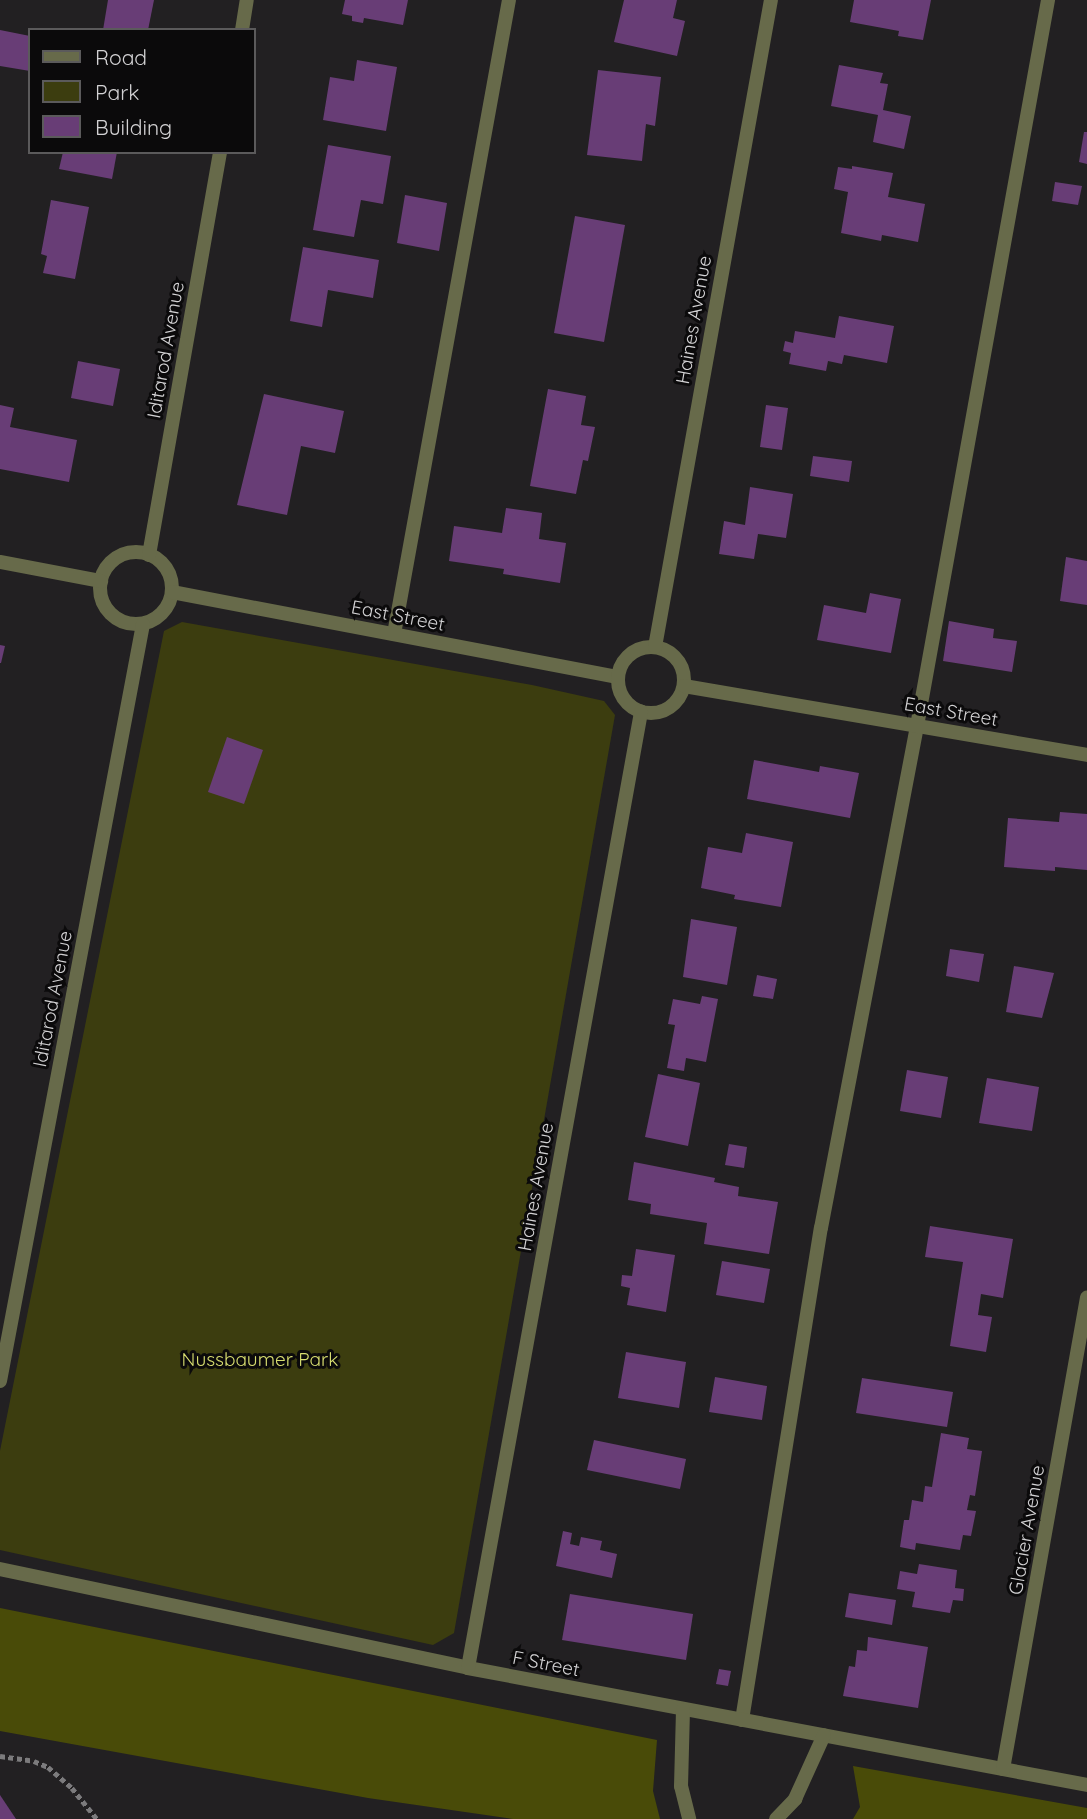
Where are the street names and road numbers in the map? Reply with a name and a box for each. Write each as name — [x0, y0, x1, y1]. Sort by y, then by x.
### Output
street label: Haines Avenue — [671, 254, 717, 386]
street label: Iditarod Avenue — [143, 280, 189, 420]
street label: East Street — [349, 596, 447, 636]
street label: East Street — [902, 693, 1000, 731]
street label: Iditarod Avenue — [29, 929, 77, 1069]
street label: Haines Avenue — [513, 1121, 559, 1253]
street label: Glacier Avenue — [1004, 1463, 1050, 1597]
street label: F Street — [511, 1646, 581, 1682]

